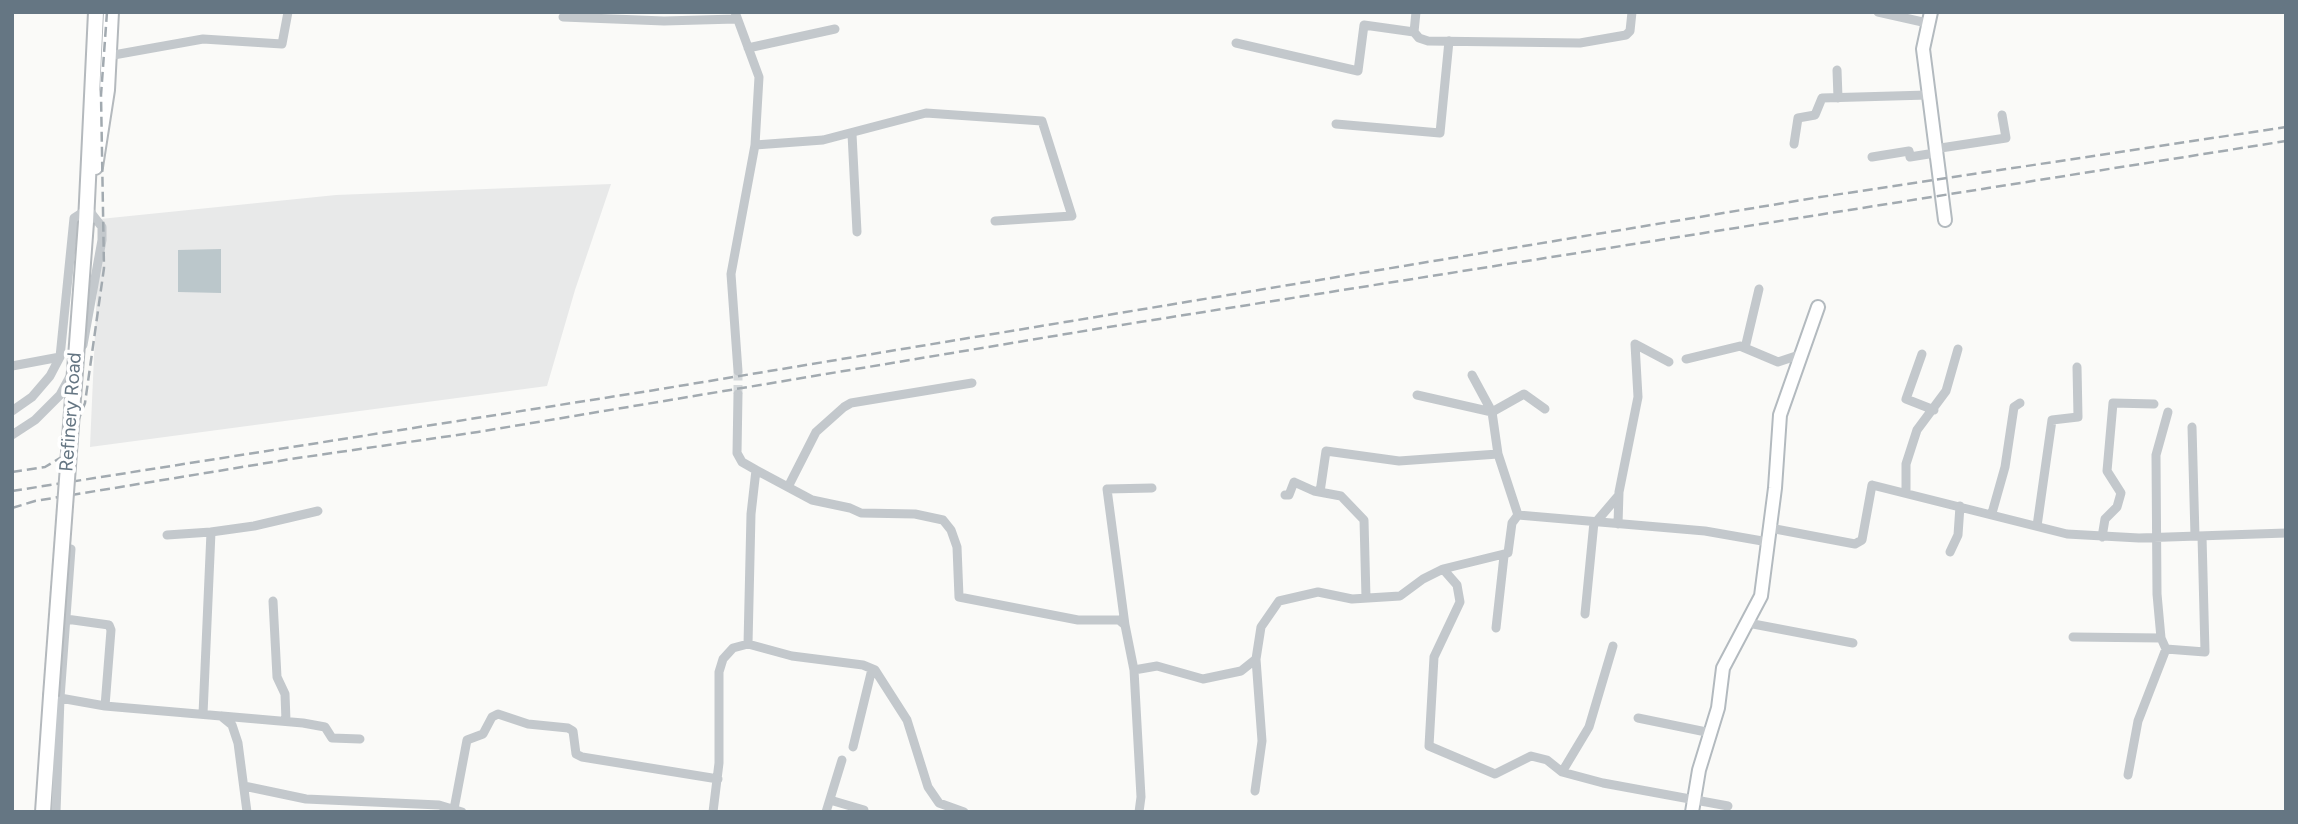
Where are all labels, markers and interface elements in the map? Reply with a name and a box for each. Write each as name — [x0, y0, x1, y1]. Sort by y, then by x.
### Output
street label: Refinery Road — [55, 352, 87, 472]

